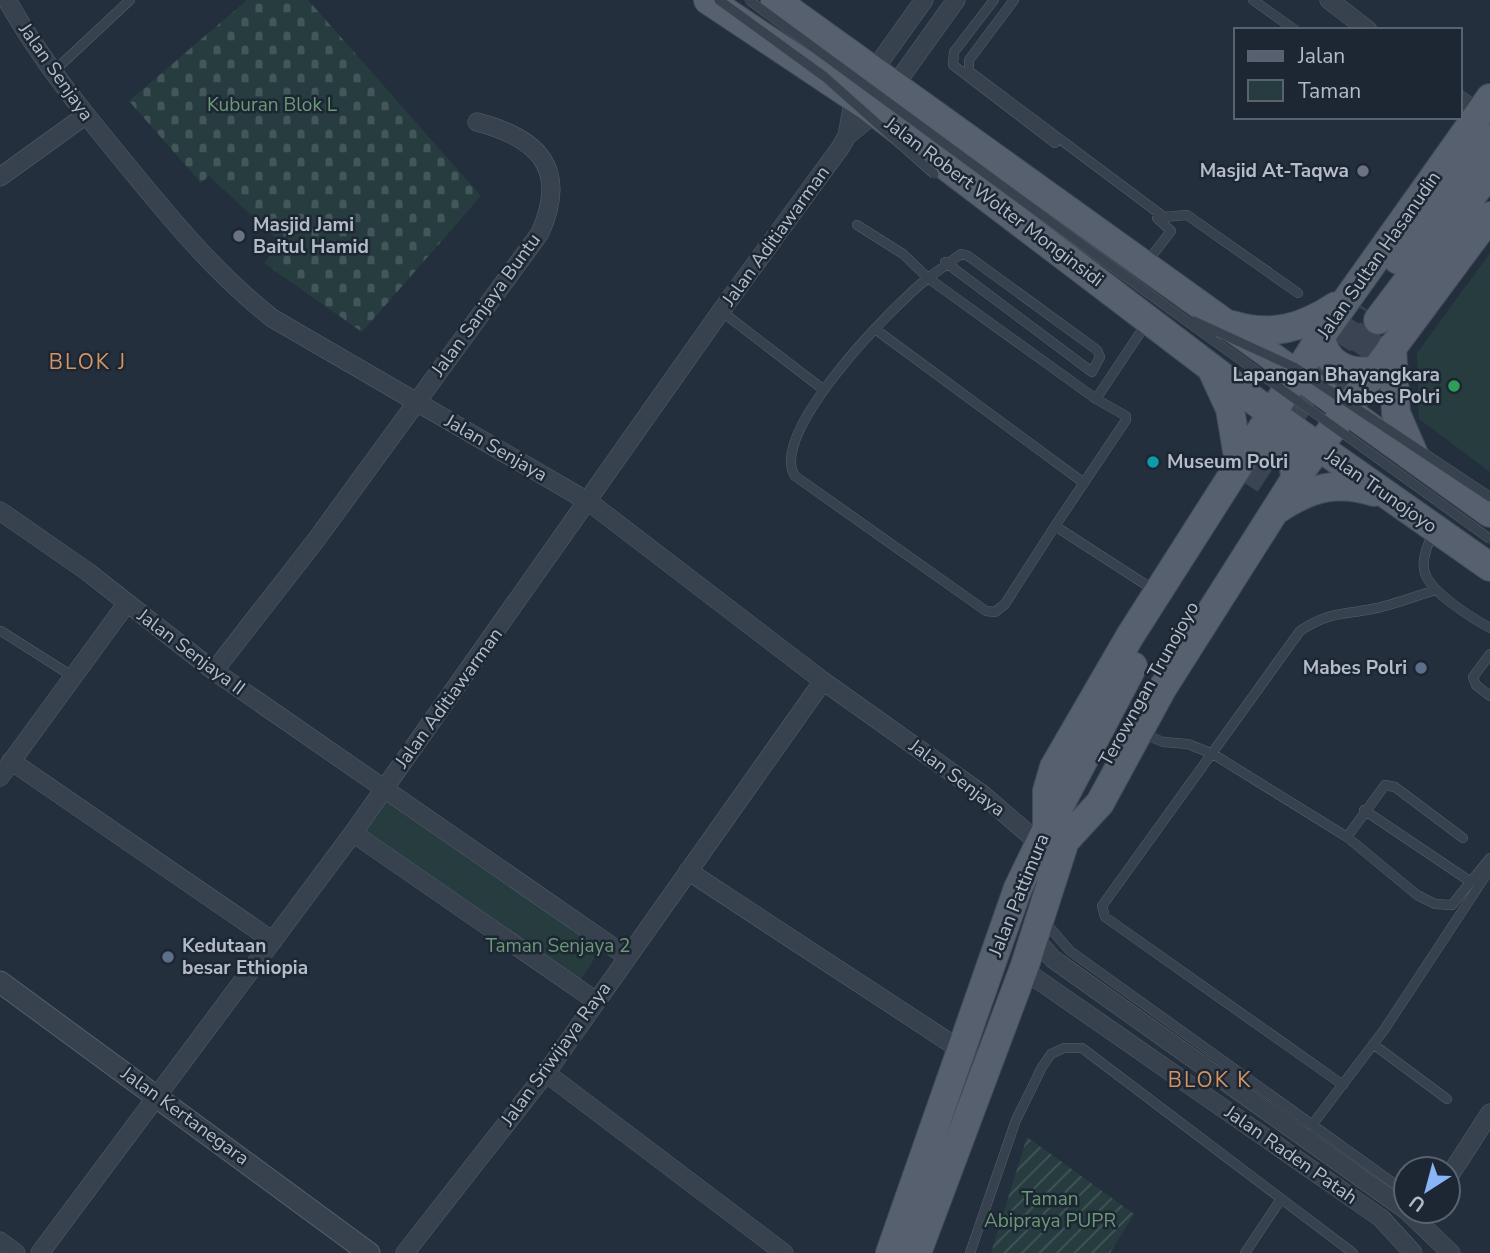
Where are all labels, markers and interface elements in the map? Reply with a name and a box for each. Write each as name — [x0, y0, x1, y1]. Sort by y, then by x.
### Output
street label: Jalan Senjaya — [12, 17, 99, 126]
legend — [1234, 28, 1462, 119]
text: Jalan — [1297, 42, 1345, 70]
text: Taman — [1298, 77, 1361, 105]
park label: Kuburan Blok L — [207, 92, 338, 118]
street label: Jalan Robert Wolter Monginsidi — [878, 110, 1109, 293]
place label: Masjid At-Taqwa — [1200, 158, 1349, 184]
street label: Jalan Aditiawarman — [716, 161, 836, 312]
marker: Masjid At-Taqwa — [1355, 163, 1371, 179]
street label: Jalan Sultan Hasanudin — [1311, 166, 1447, 345]
place label: Masjid Jami Baitul Hamid — [253, 212, 369, 260]
marker: Masjid Jami Baitul Hamid — [231, 228, 247, 244]
street label: Jalan Sanjaya Buntu — [425, 228, 547, 383]
district label: BLOK J — [49, 348, 127, 376]
place label: Lapangan Bhayangkara Mabes Polri — [1232, 362, 1440, 410]
marker: Lapangan Bhayangkara Mabes Polri — [1446, 378, 1462, 394]
street label: Jalan Senjaya — [439, 408, 552, 488]
street label: Jalan Trunojoyo — [1319, 442, 1442, 539]
place label: Museum Polri — [1167, 449, 1288, 475]
marker: Museum Polri — [1145, 454, 1161, 470]
street label: Terowngan Trunojoyo — [1093, 597, 1205, 771]
street label: Jalan Senjaya II — [131, 602, 250, 701]
street label: Jalan Aditiawarman — [389, 623, 509, 774]
place label: Mabes Polri — [1303, 655, 1407, 681]
marker: Mabes Polri — [1413, 660, 1429, 676]
street label: Jalan Senjaya — [903, 733, 1010, 823]
street label: Jalan Pattimura — [982, 830, 1055, 961]
place label: Kedutaan besar Ethiopia — [182, 933, 308, 981]
park label: Taman Senjaya 2 — [485, 933, 631, 959]
marker: Kedutaan besar Ethiopia — [160, 949, 176, 965]
street label: Jalan Sriwijaya Raya — [494, 977, 617, 1132]
street label: Jalan Kertanegara — [115, 1060, 254, 1171]
district label: BLOK K — [1168, 1066, 1252, 1094]
street label: Jalan Raden Patah — [1219, 1099, 1362, 1210]
north arrow — [1392, 1155, 1462, 1225]
park label: Taman Abipraya PUPR — [984, 1186, 1116, 1234]
text: U — [1404, 1188, 1431, 1218]

